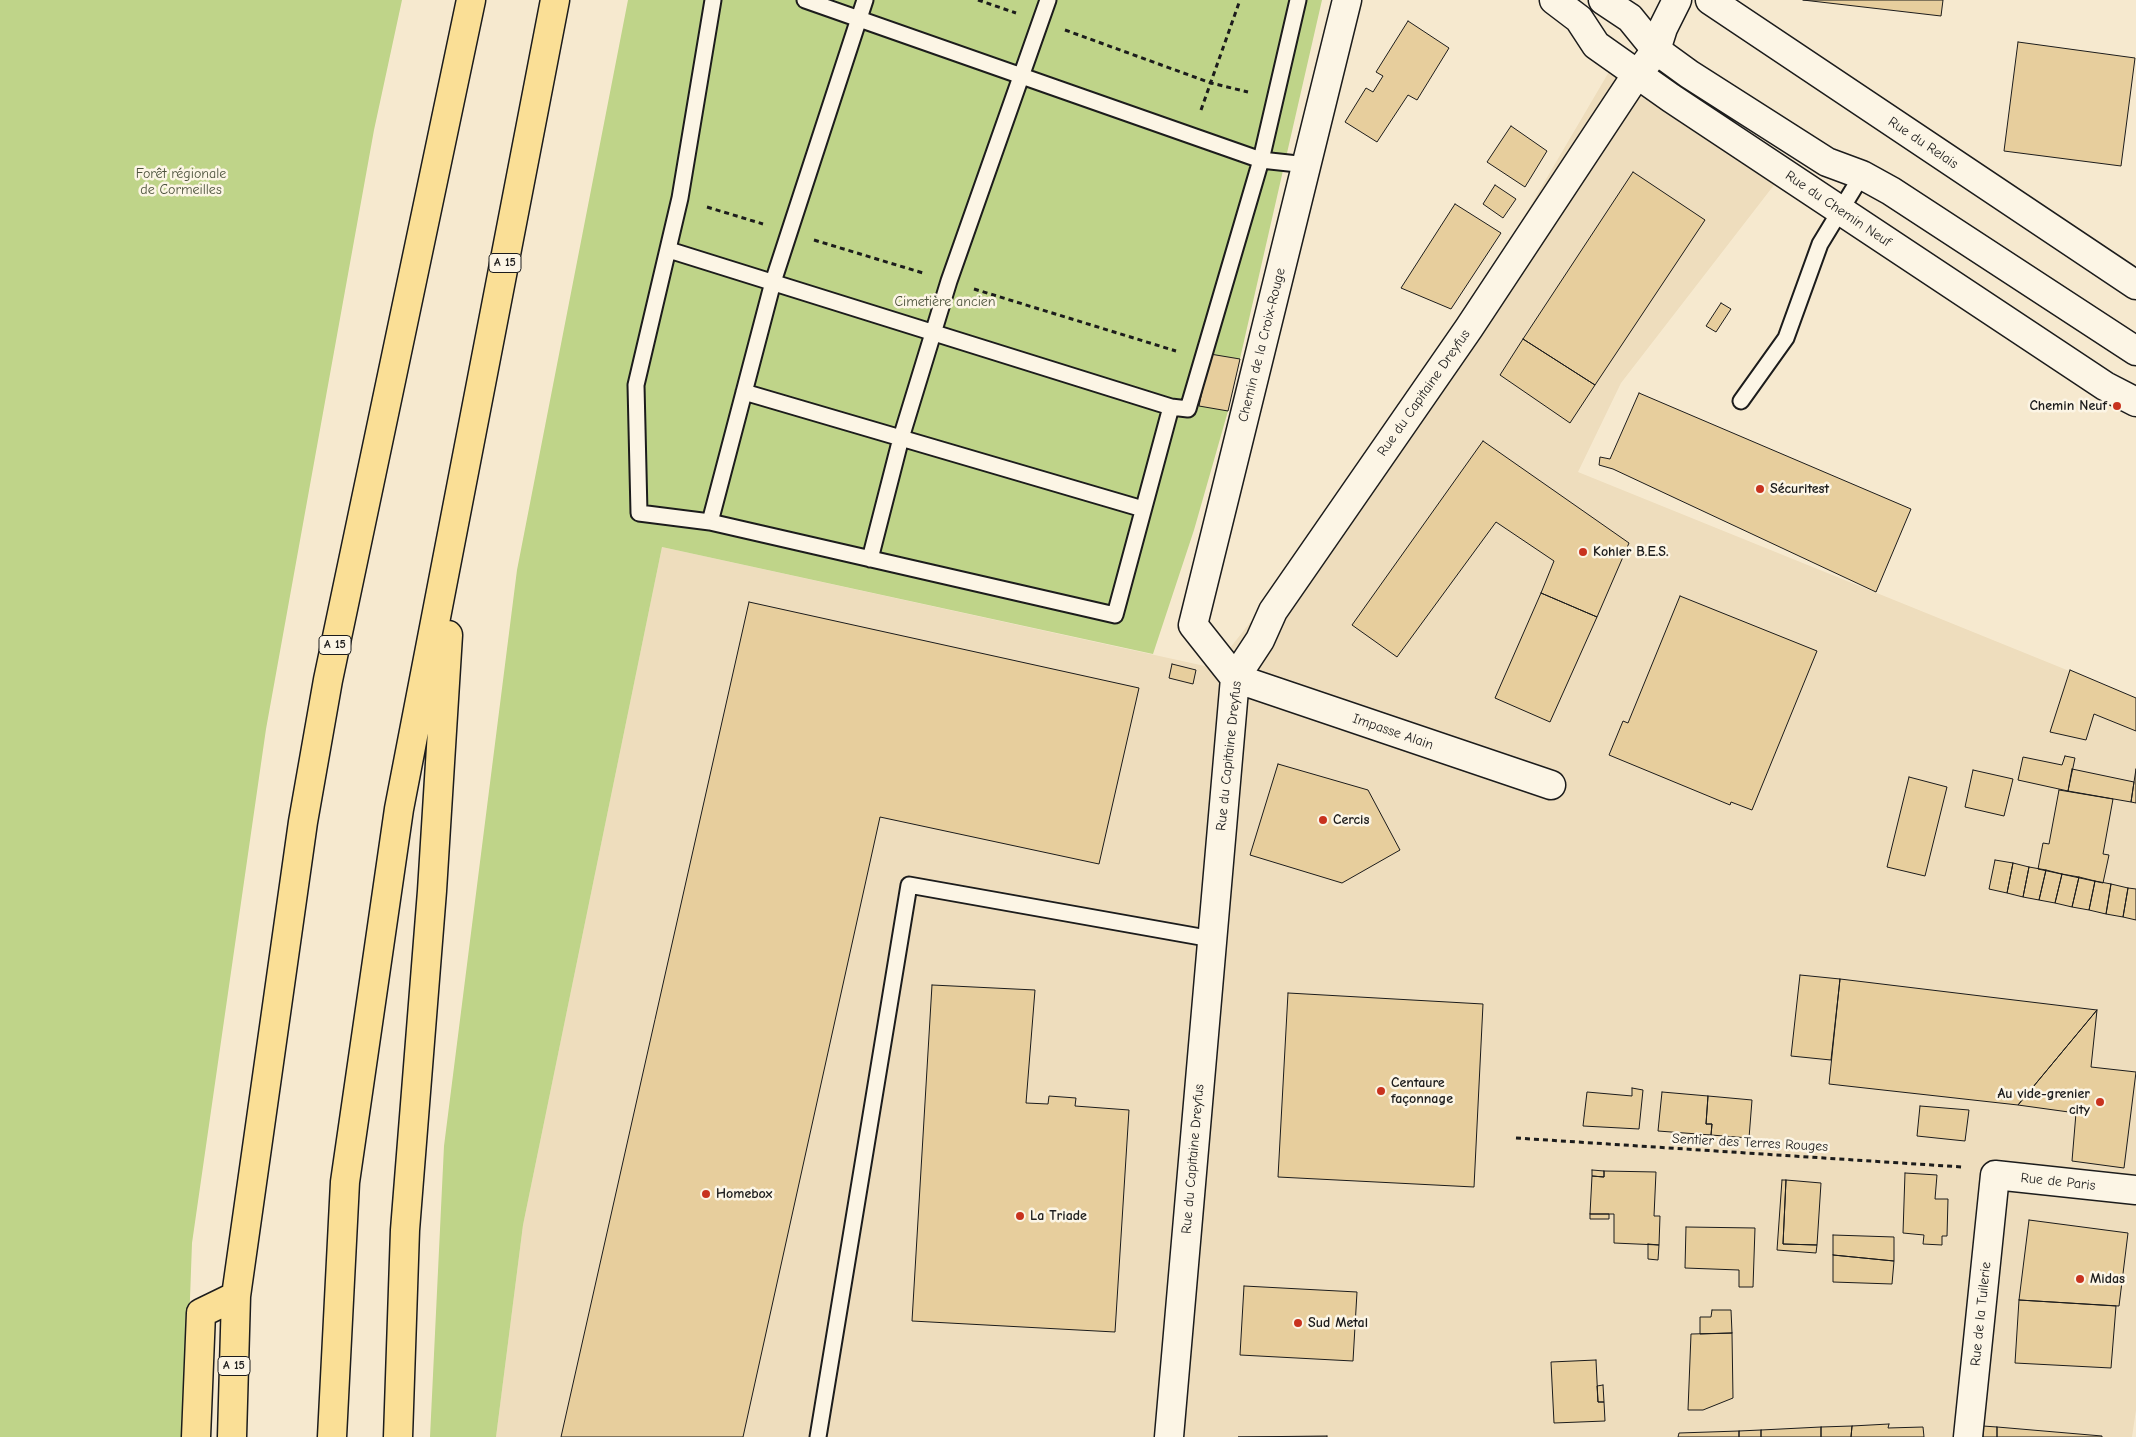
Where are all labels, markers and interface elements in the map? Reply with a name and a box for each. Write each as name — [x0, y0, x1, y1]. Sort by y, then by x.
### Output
street label: Rue du Relais — [1885, 113, 1961, 173]
park label: Forêt régionale de Cormeilles — [136, 166, 226, 198]
street label: Rue du Chemin Neuf — [1782, 167, 1894, 251]
road number: A 15 — [489, 254, 521, 272]
street label: Chemin de la Croix-Rouge — [1235, 266, 1289, 424]
park label: Cimetière ancien — [894, 294, 996, 310]
street label: Rue du Capitaine Dreyfus — [1374, 327, 1474, 459]
place label: Chemin Neuf — [2029, 398, 2107, 414]
marker: Chemin Neuf — [2111, 400, 2123, 412]
place label: Sécuritest — [1770, 481, 1829, 497]
marker: Sécuritest — [1754, 483, 1766, 495]
place label: Kohler B.E.S. — [1593, 544, 1668, 560]
marker: Kohler B.E.S. — [1577, 546, 1589, 558]
road number: A 15 — [319, 636, 351, 654]
street label: Rue du Capitaine Dreyfus — [1213, 680, 1245, 832]
street label: Impasse Alain — [1350, 710, 1436, 754]
place label: Cercis — [1333, 812, 1369, 828]
marker: Cercis — [1317, 814, 1329, 826]
place label: Centaure façonnage — [1391, 1075, 1453, 1108]
street label: Rue du Capitaine Dreyfus — [1178, 1083, 1208, 1235]
marker: Centaure façonnage — [1375, 1085, 1387, 1097]
place label: Au vide-grenier city — [1997, 1086, 2090, 1118]
marker: Au vide-grenier city — [2094, 1096, 2106, 1108]
street label: Sentier des Terres Rouges — [1671, 1131, 1829, 1155]
street label: Rue de Paris — [2020, 1170, 2096, 1194]
place label: Homebox — [716, 1186, 772, 1202]
marker: Homebox — [700, 1188, 712, 1200]
place label: La Triade — [1030, 1208, 1087, 1224]
marker: La Triade — [1014, 1210, 1026, 1222]
street label: Rue de la Tuilerie — [1967, 1261, 1995, 1367]
place label: Midas — [2090, 1271, 2125, 1287]
marker: Midas — [2074, 1273, 2086, 1285]
place label: Sud Metal — [1308, 1315, 1368, 1331]
marker: Sud Metal — [1292, 1317, 1304, 1329]
road number: A 15 — [218, 1356, 250, 1375]

